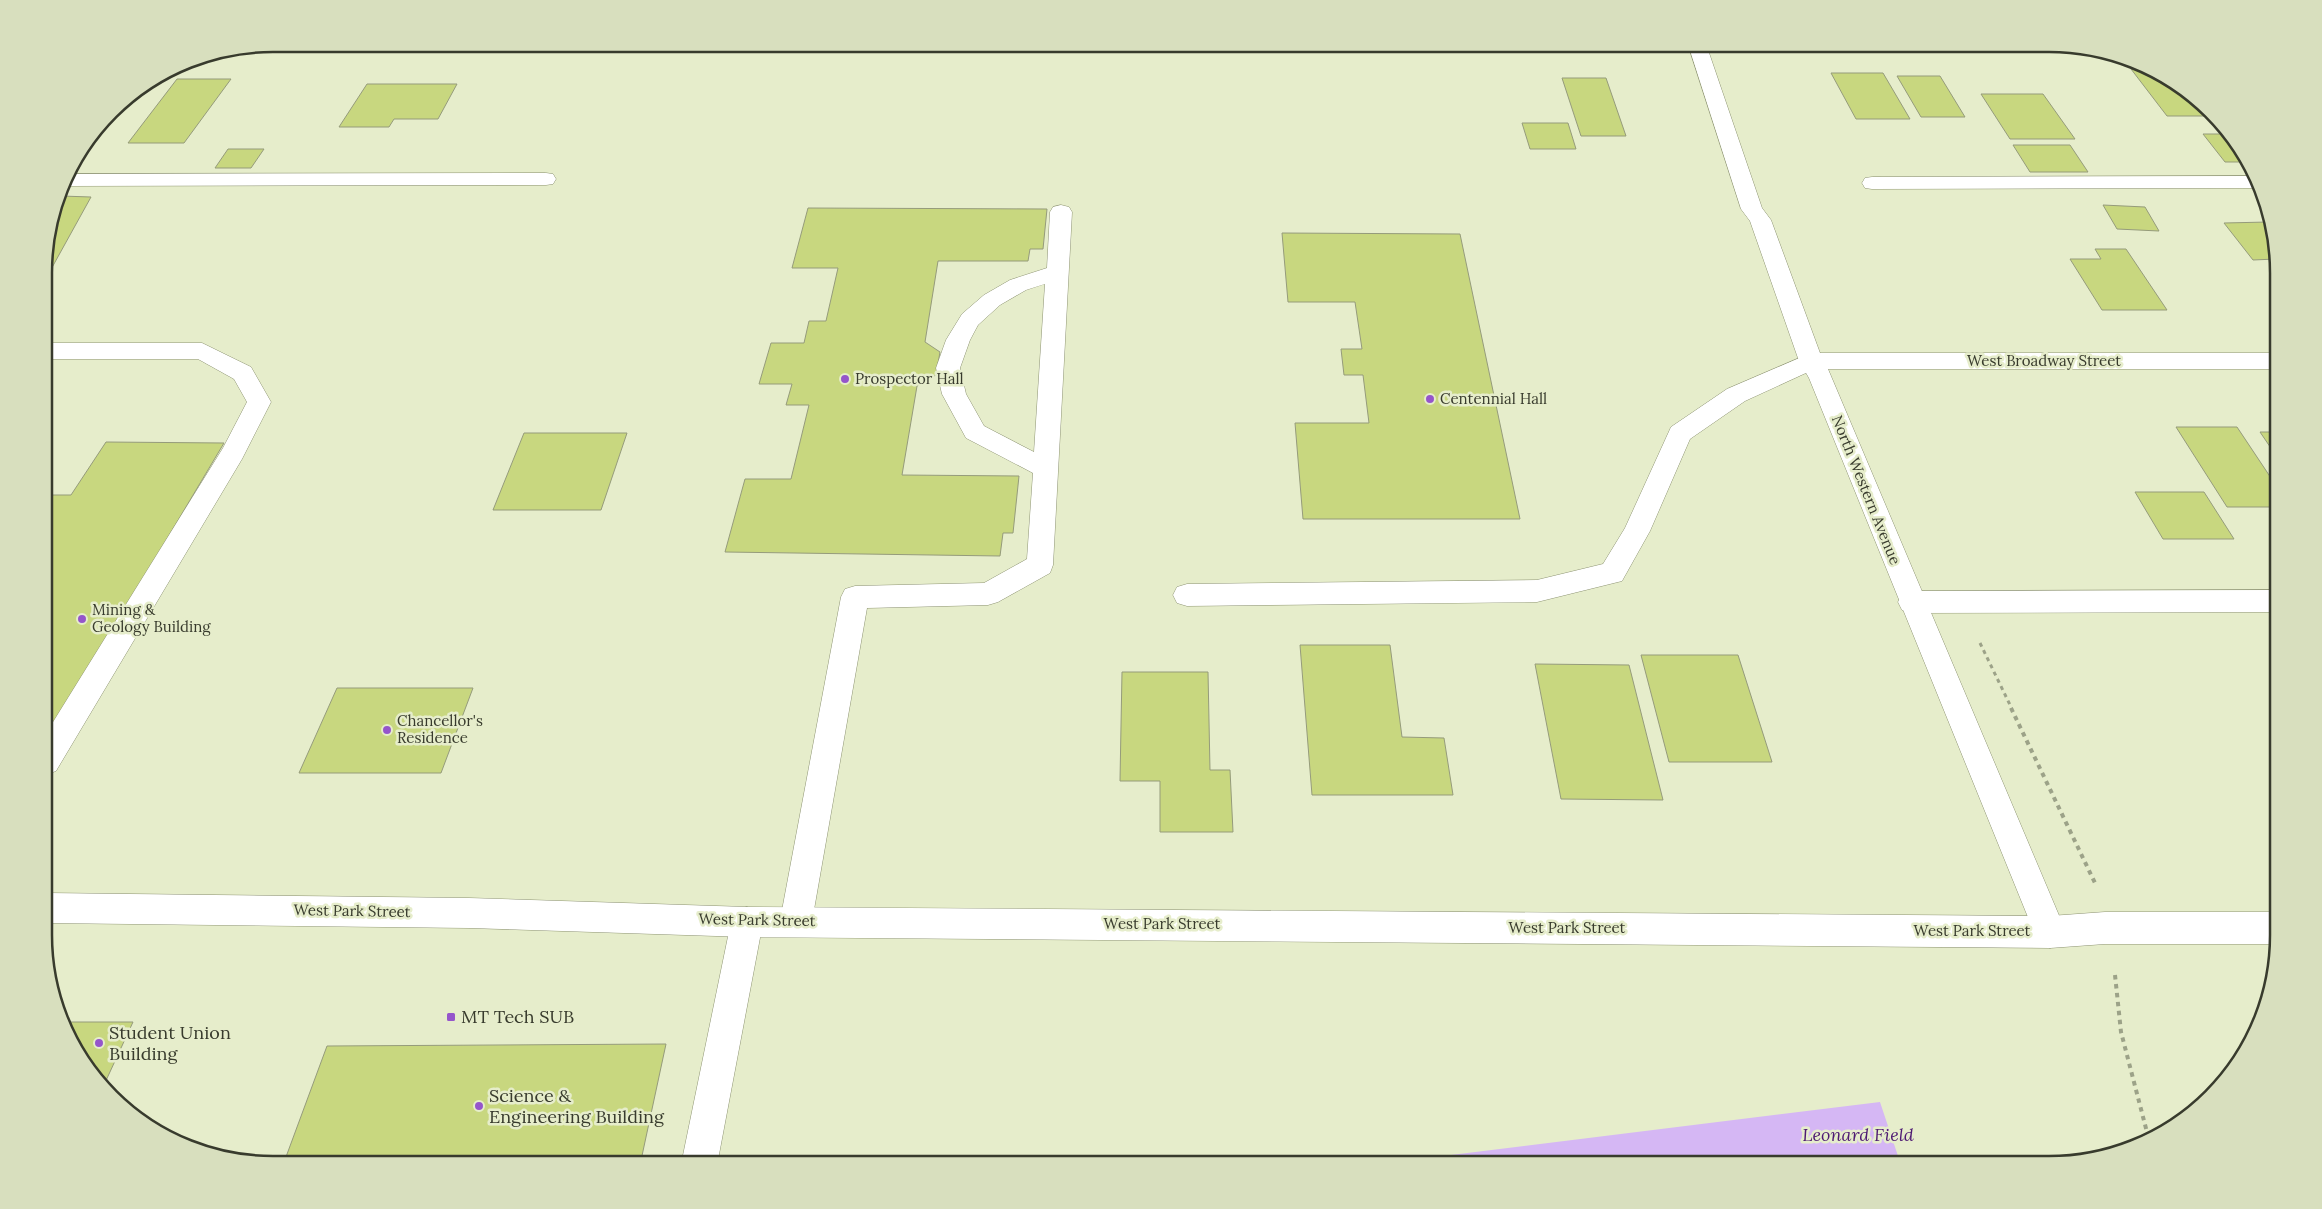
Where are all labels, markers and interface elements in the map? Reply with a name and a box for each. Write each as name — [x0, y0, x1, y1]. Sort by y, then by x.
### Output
street label: West Broadway Street — [1967, 351, 2121, 370]
place label: Prospector Hall — [855, 369, 964, 388]
marker: Prospector Hall — [839, 373, 851, 385]
place label: Centennial Hall — [1440, 389, 1547, 408]
marker: Centennial Hall — [1424, 393, 1436, 405]
street label: North Western Avenue — [1828, 412, 1905, 567]
place label: Mining & Geology Building — [92, 600, 211, 636]
marker: Mining & Geology Building — [76, 613, 88, 625]
place label: Chancellor's Residence — [397, 711, 483, 747]
marker: Chancellor's Residence — [381, 724, 393, 736]
street label: West Park Street — [293, 900, 411, 921]
street label: West Park Street — [698, 909, 816, 930]
street label: West Park Street — [1104, 914, 1221, 933]
street label: West Park Street — [1509, 918, 1626, 937]
street label: West Park Street — [1914, 921, 2031, 940]
place label: MT Tech SUB — [461, 1005, 574, 1028]
marker: MT Tech SUB — [445, 1011, 457, 1023]
place label: Student Union Building — [109, 1021, 231, 1065]
marker: Student Union Building — [93, 1037, 105, 1049]
place label: Science & Engineering Building — [489, 1084, 665, 1128]
marker: Science & Engineering Building — [473, 1100, 485, 1112]
park label: Leonard Field — [1802, 1123, 1914, 1146]

